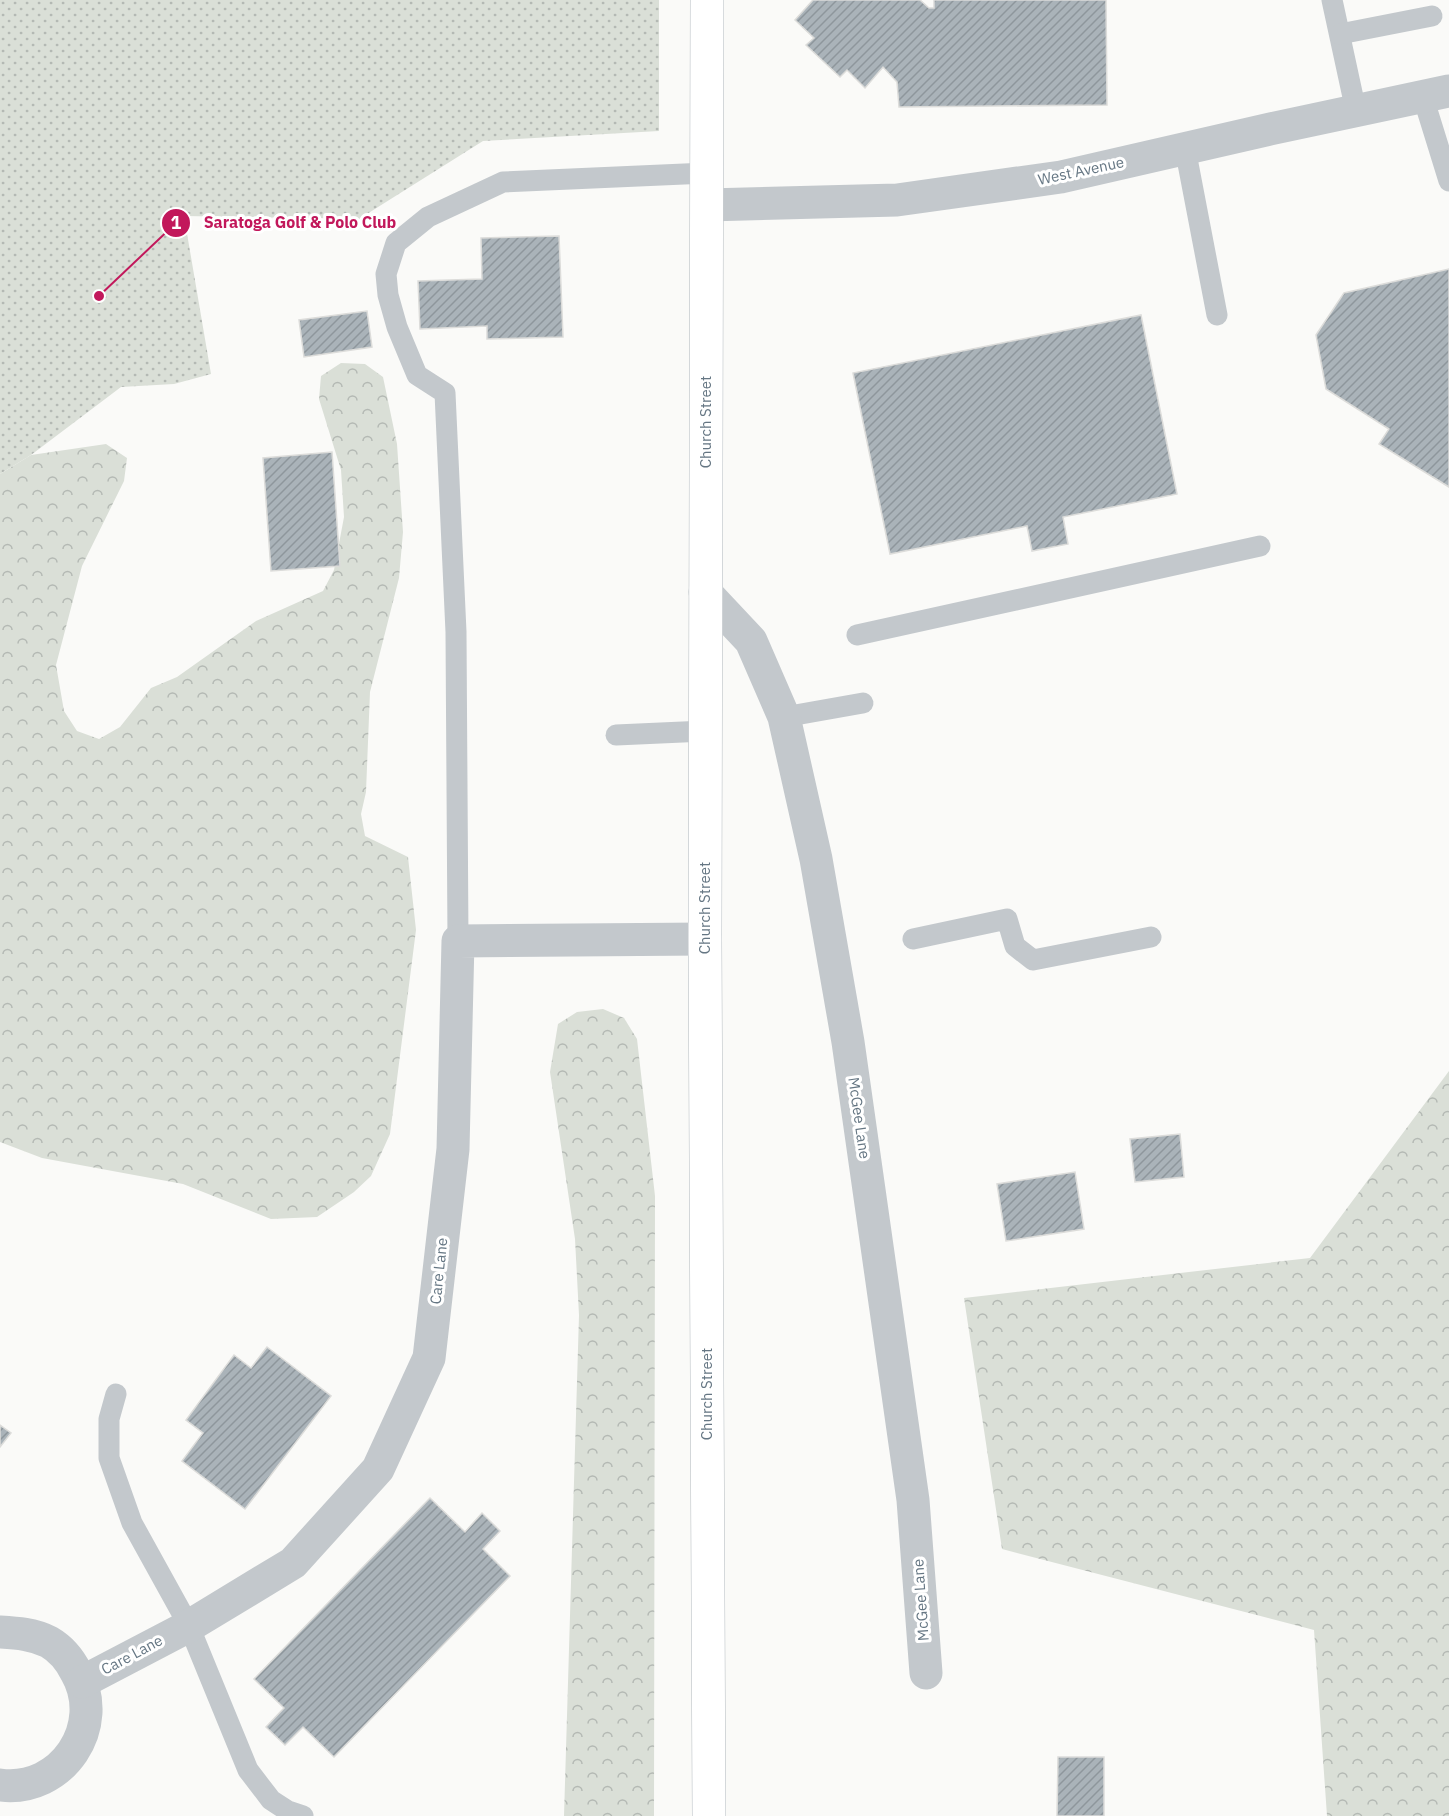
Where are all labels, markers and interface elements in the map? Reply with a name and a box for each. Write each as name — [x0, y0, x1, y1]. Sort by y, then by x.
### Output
street label: West Avenue — [1036, 152, 1126, 189]
callout: Saratoga Golf & Polo Club — [161, 206, 408, 240]
text: 1 — [171, 211, 182, 234]
text: Saratoga Golf & Polo Club — [204, 212, 397, 232]
street label: Church Street — [696, 376, 715, 468]
street label: Church Street — [695, 862, 714, 954]
street label: McGee Lane — [844, 1076, 875, 1160]
street label: Care Lane — [426, 1237, 451, 1305]
street label: Church Street — [697, 1348, 716, 1440]
street label: McGee Lane — [908, 1558, 933, 1642]
street label: Care Lane — [98, 1630, 166, 1679]

